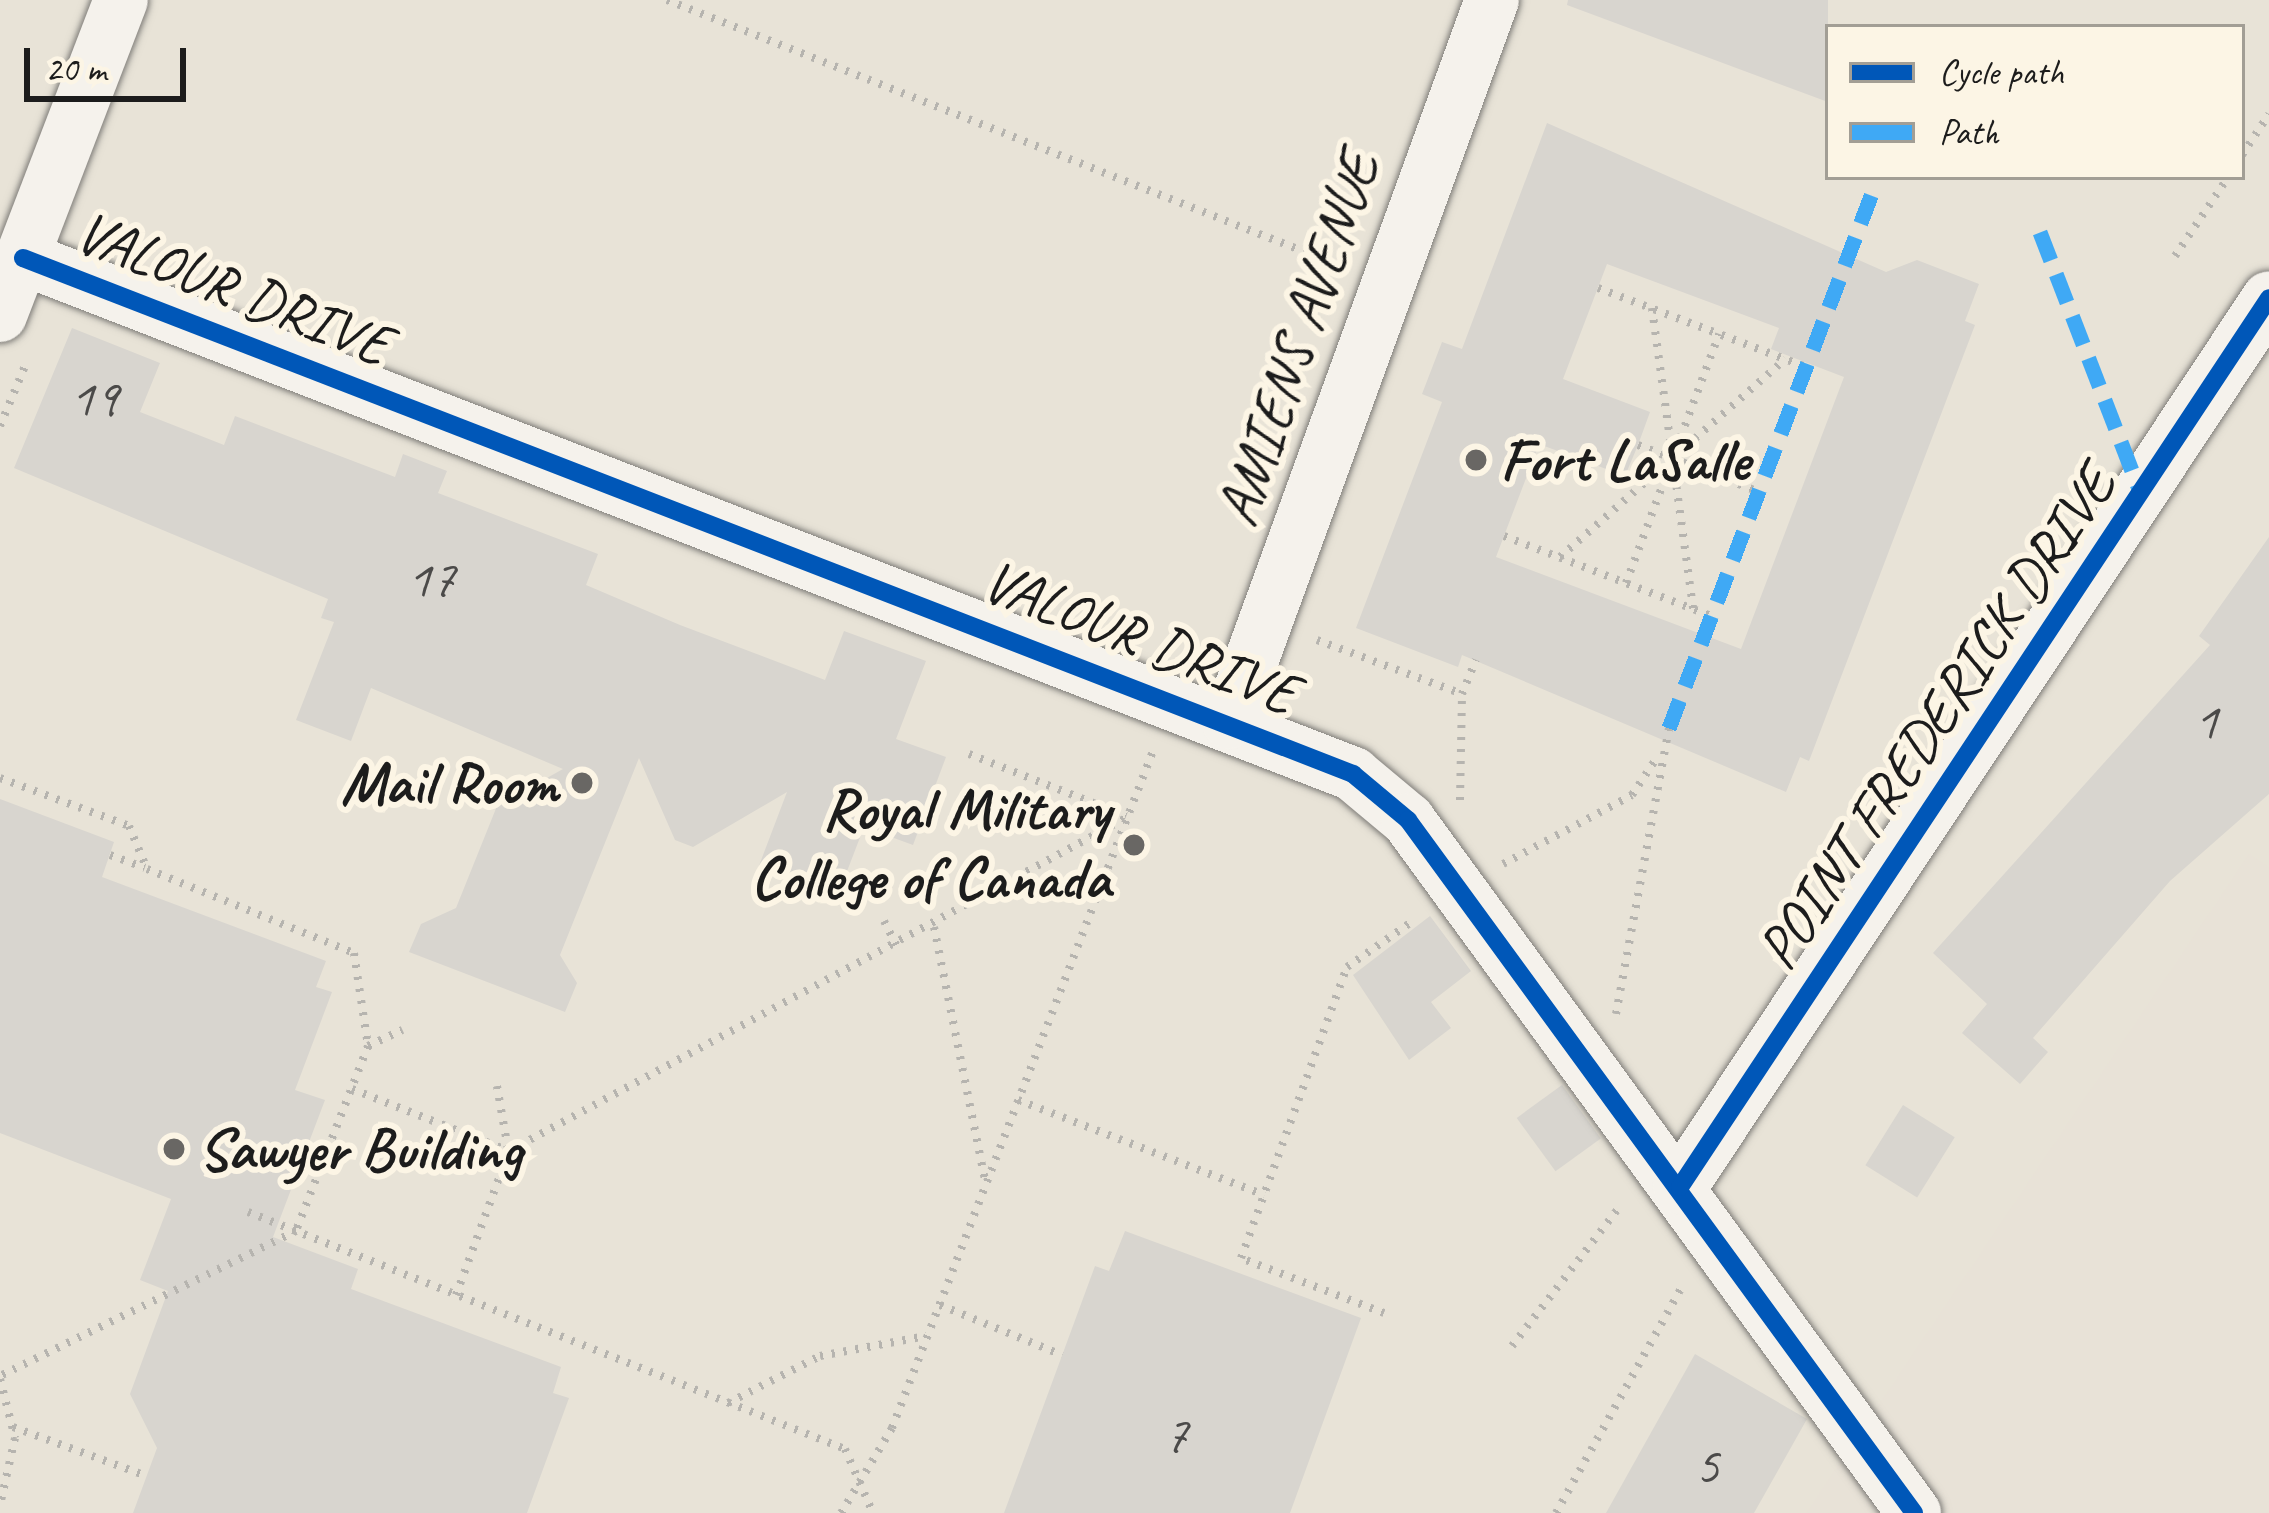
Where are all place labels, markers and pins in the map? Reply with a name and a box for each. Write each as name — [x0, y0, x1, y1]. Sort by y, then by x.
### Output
place label: Fort LaSalle — [1500, 424, 1752, 496]
marker: Fort LaSalle — [1463, 447, 1489, 473]
place label: Mail Room — [341, 747, 558, 819]
marker: Mail Room — [569, 770, 595, 796]
place label: Royal Military College of Canada — [751, 774, 1110, 915]
marker: Royal Military College of Canada — [1121, 832, 1147, 858]
place label: Sawyer Building — [198, 1113, 522, 1185]
marker: Sawyer Building — [161, 1136, 187, 1162]

